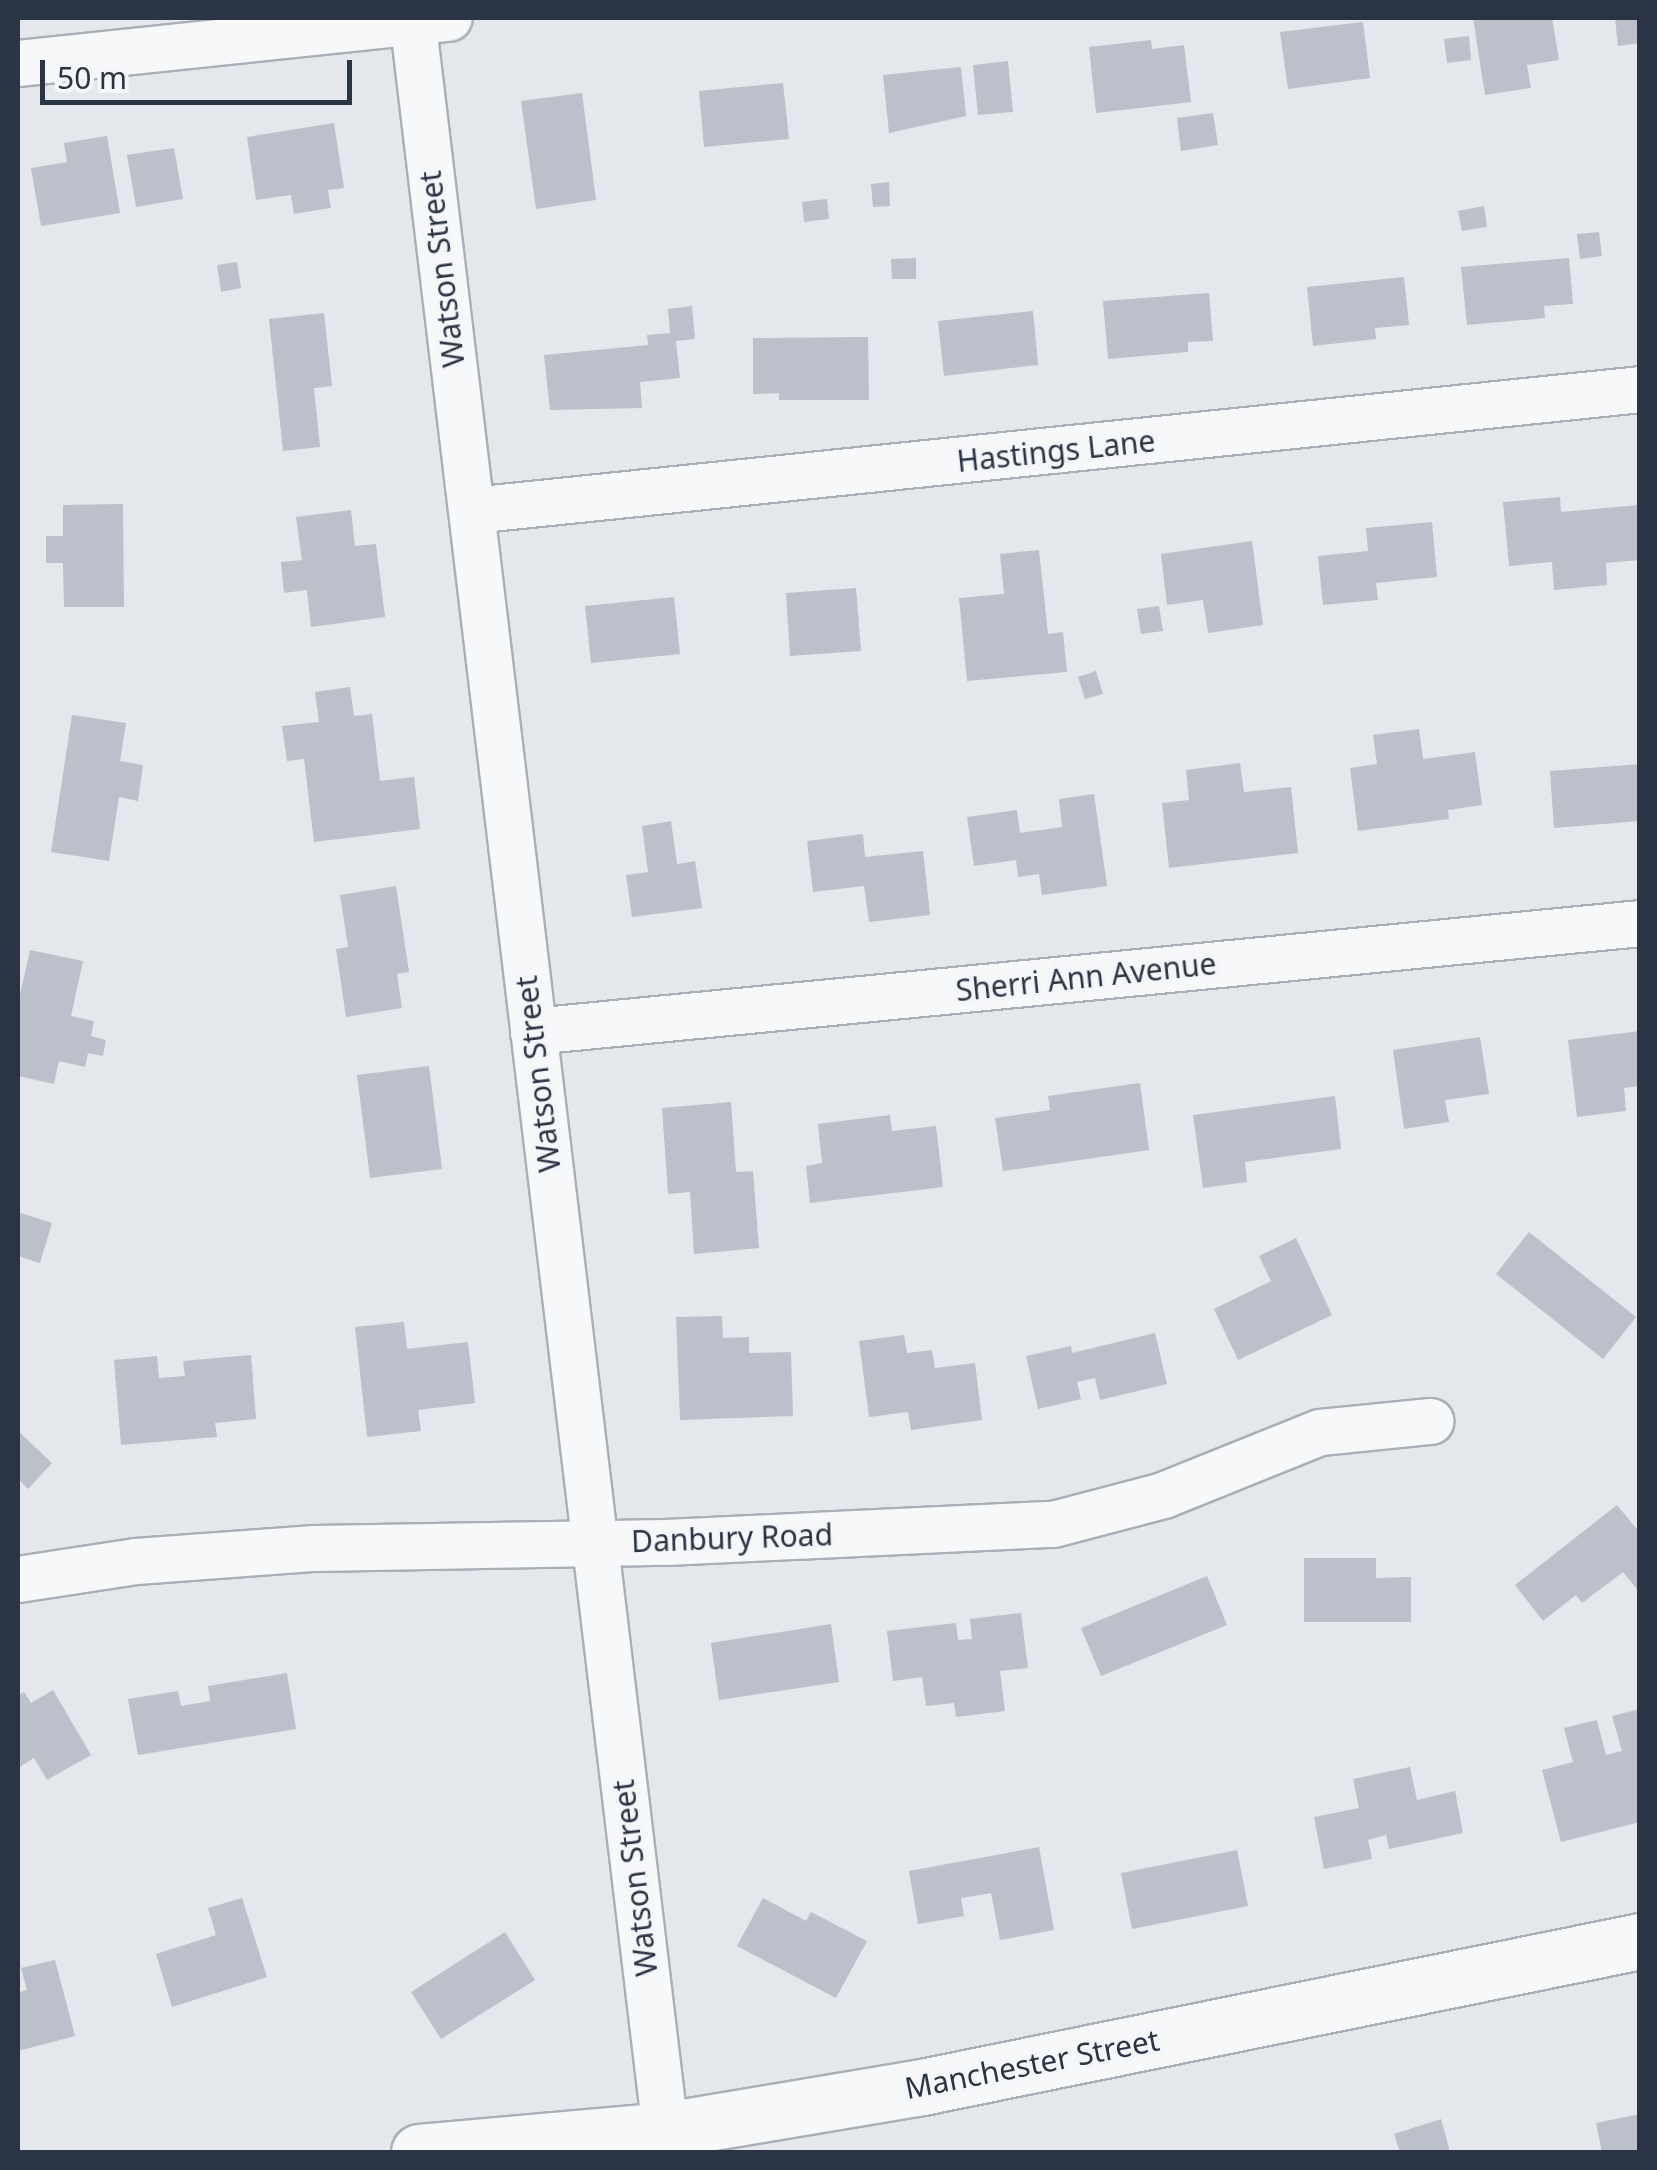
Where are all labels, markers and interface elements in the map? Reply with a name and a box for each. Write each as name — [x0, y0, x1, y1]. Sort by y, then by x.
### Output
scale bar — [45, 40, 358, 102]
text: 50 m — [57, 57, 127, 98]
street label: Watson Street — [412, 169, 472, 369]
street label: Hastings Lane — [955, 423, 1157, 479]
street label: Sherri Ann Avenue — [954, 945, 1218, 1009]
street label: Watson Street — [508, 974, 568, 1174]
street label: Danbury Road — [631, 1516, 833, 1560]
street label: Watson Street — [605, 1778, 665, 1978]
street label: Manchester Street — [902, 2022, 1162, 2106]

